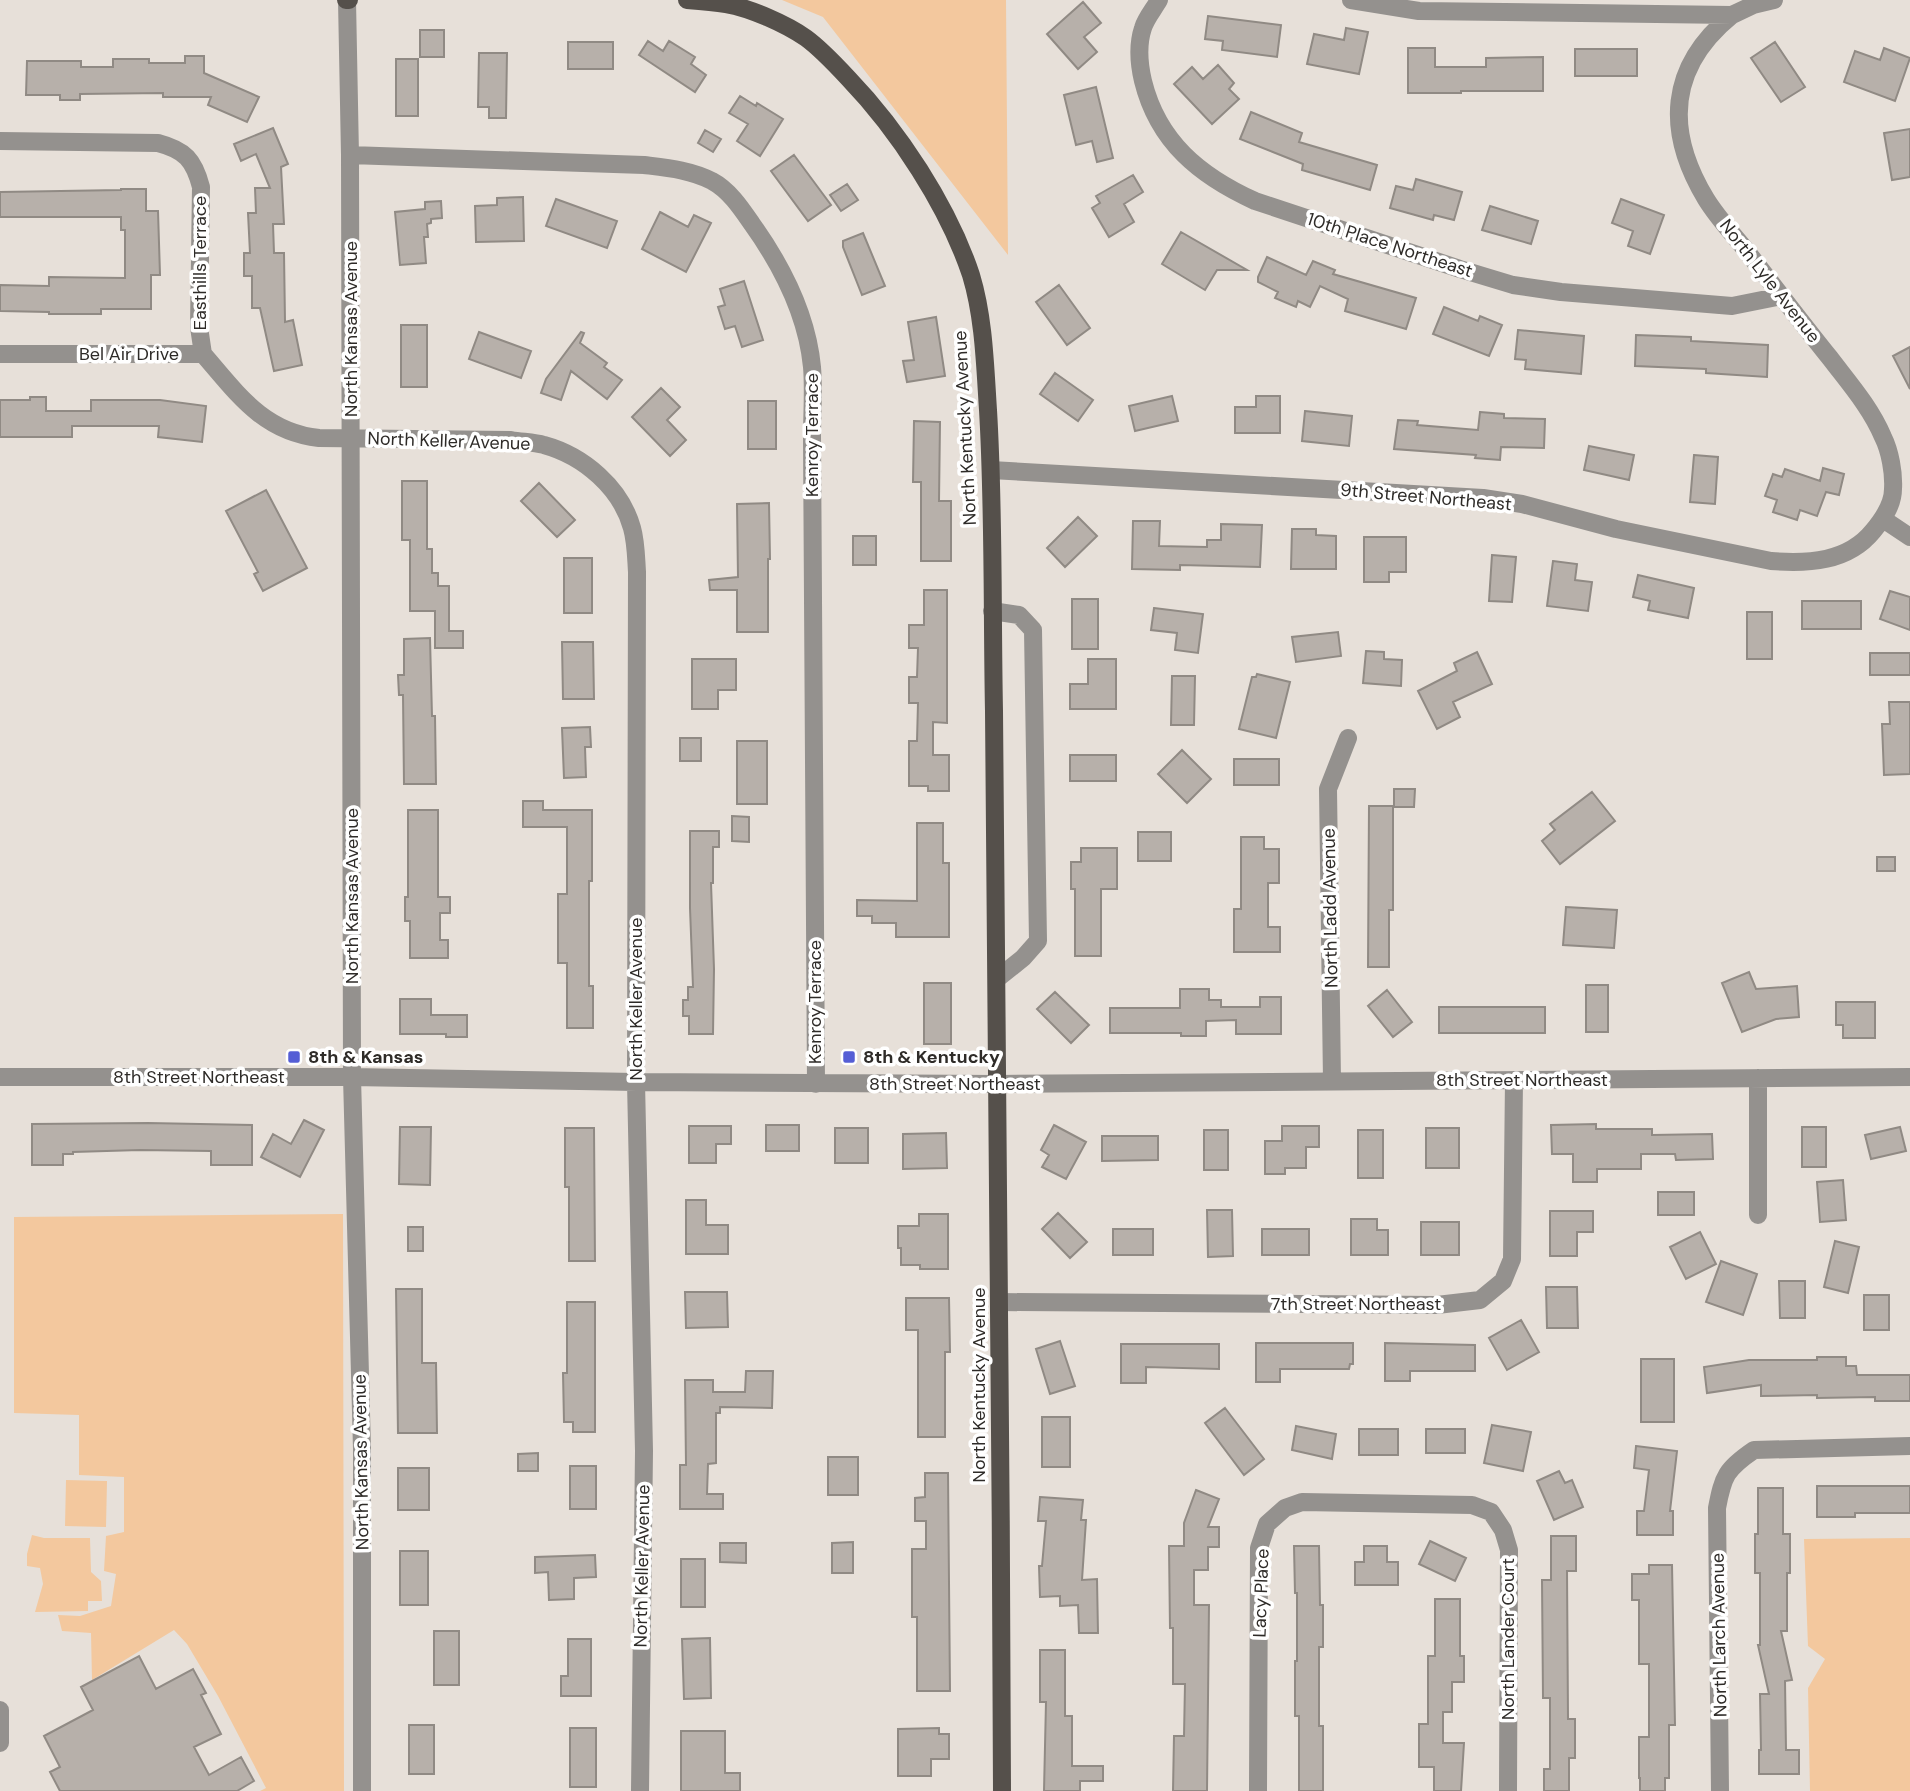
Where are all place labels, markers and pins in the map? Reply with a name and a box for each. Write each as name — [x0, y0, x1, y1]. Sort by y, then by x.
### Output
place label: 8th & Kansas — [308, 1045, 423, 1069]
place label: 8th & Kentucky — [863, 1045, 1000, 1069]
marker: 8th & Kansas — [286, 1049, 302, 1065]
marker: 8th & Kentucky — [841, 1049, 857, 1065]

